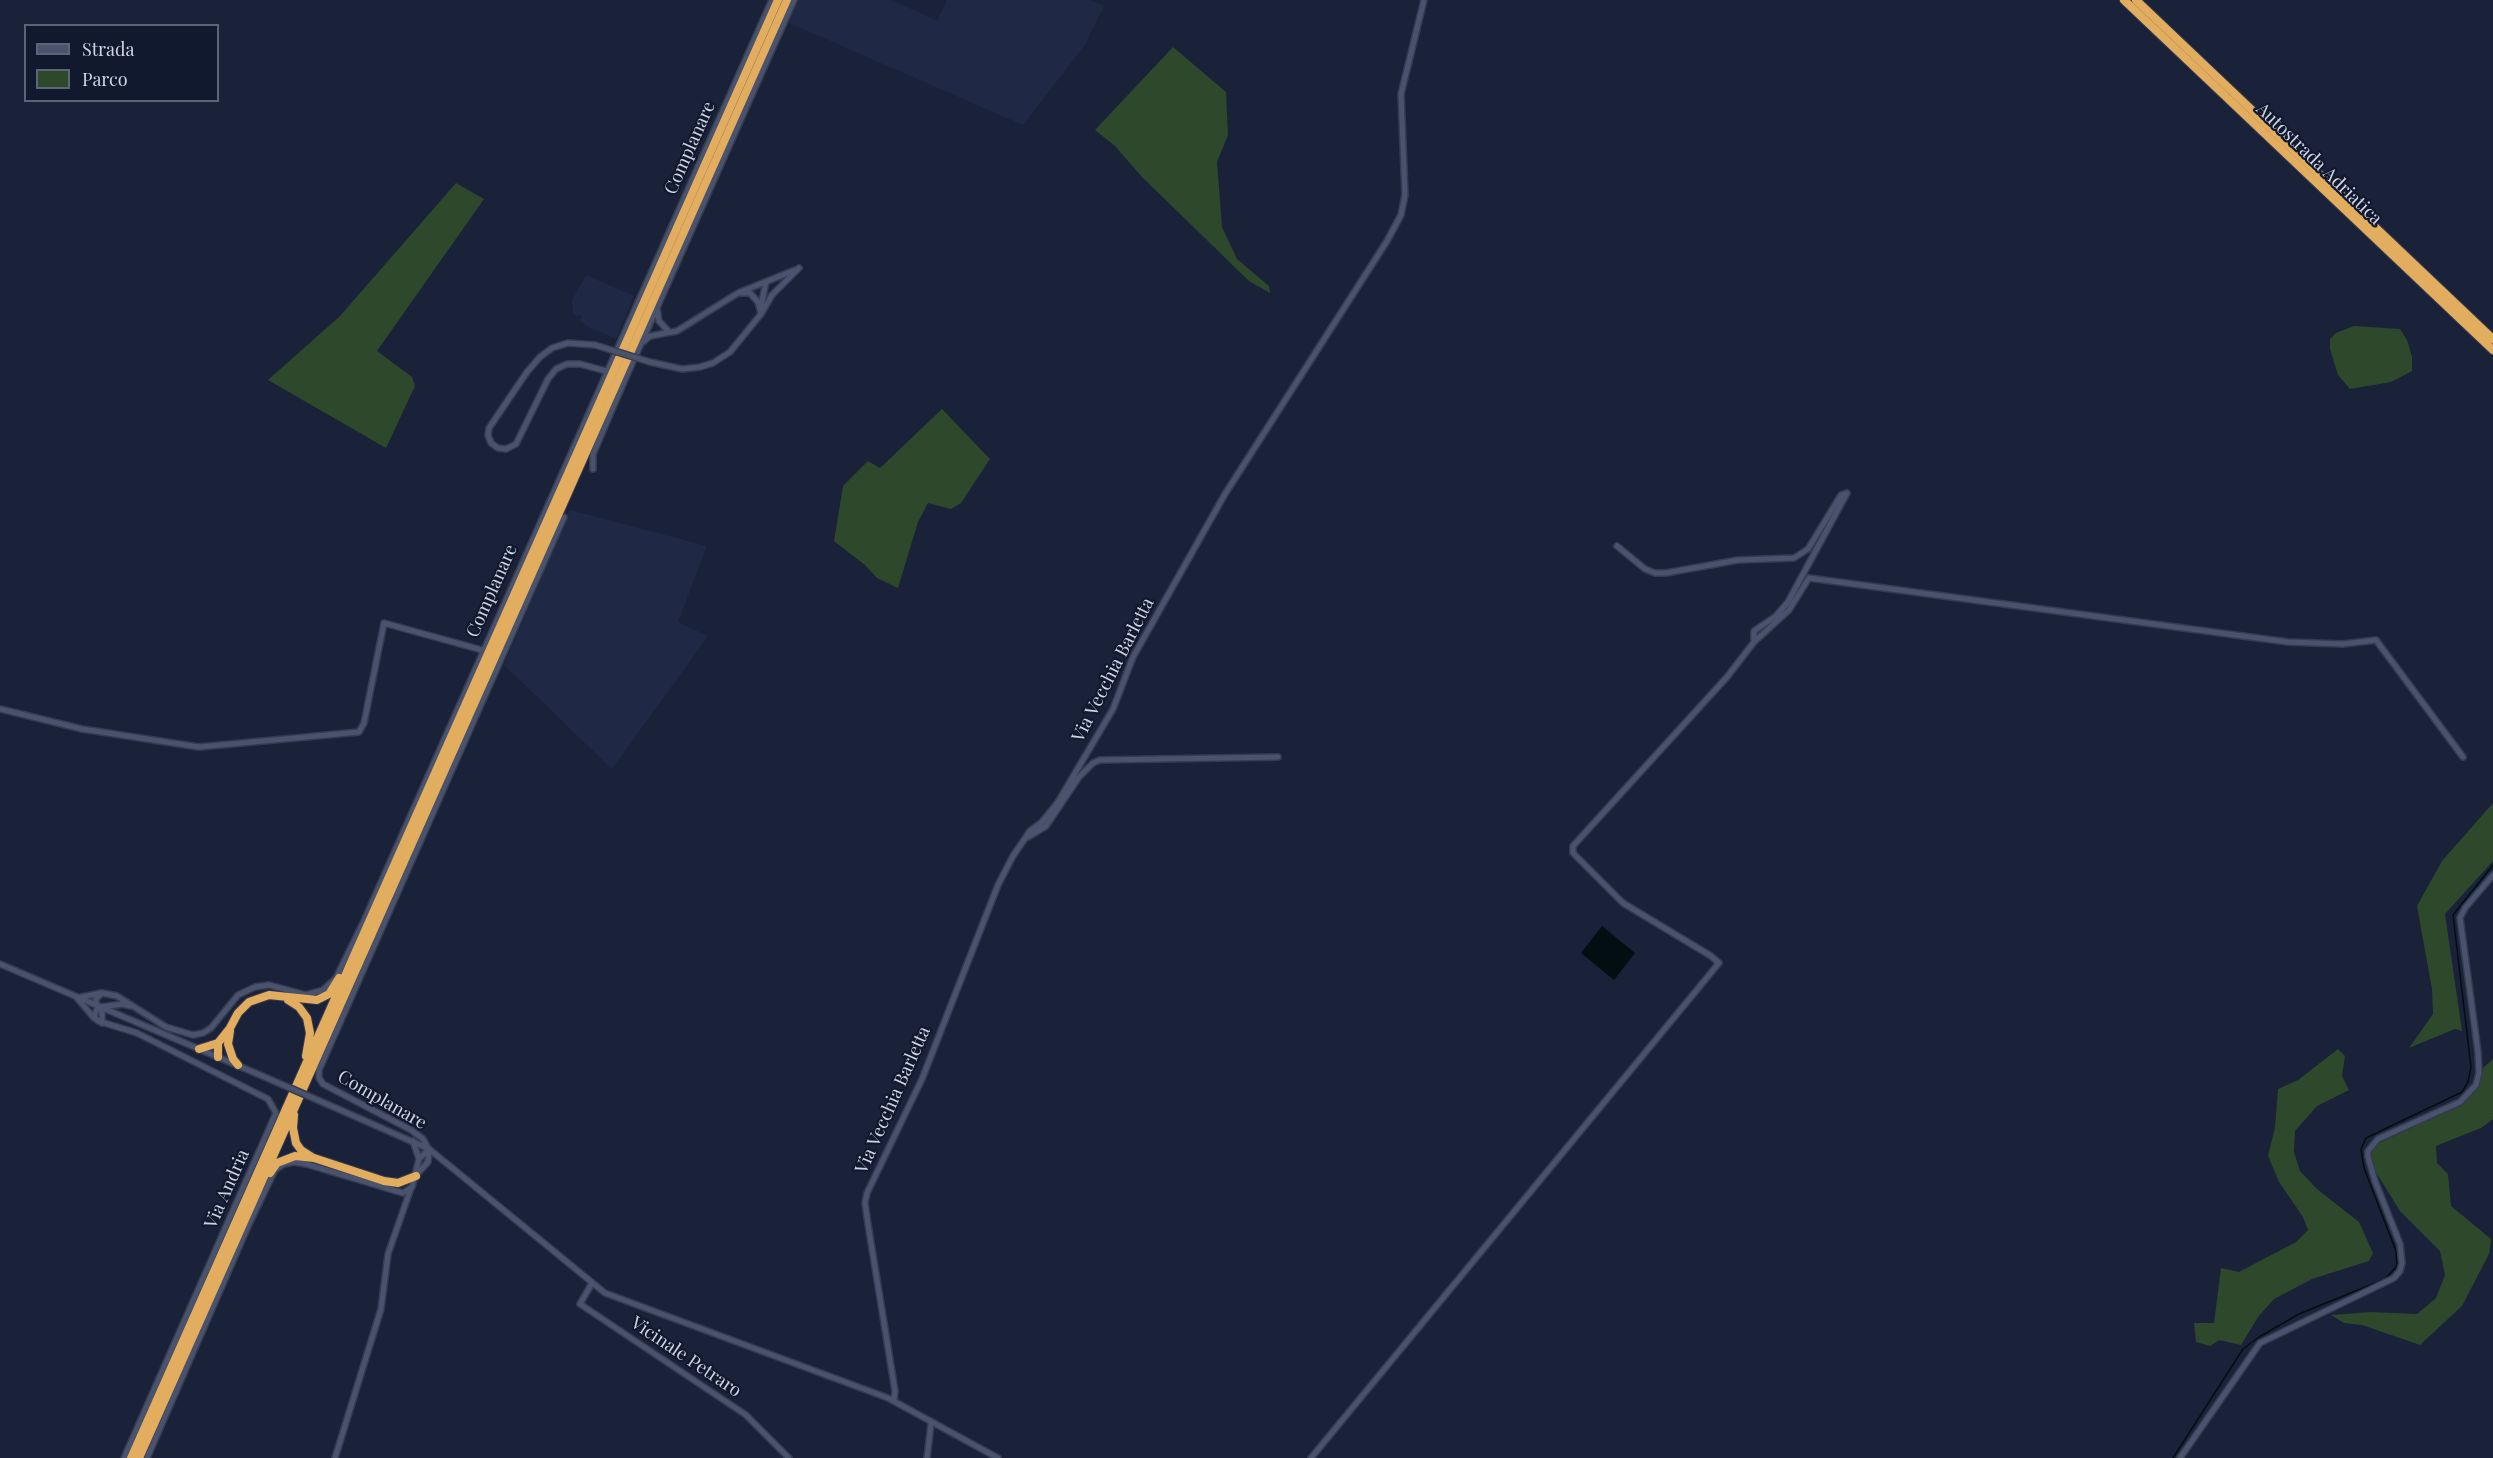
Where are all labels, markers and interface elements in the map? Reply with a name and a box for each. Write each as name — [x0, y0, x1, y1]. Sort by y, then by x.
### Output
legend — [24, 24, 219, 102]
text: Strada — [82, 37, 135, 61]
text: Parco — [82, 67, 128, 91]
street label: Complanare — [660, 98, 720, 198]
street label: Autostrada Adriatica — [2252, 99, 2386, 229]
street label: Complanare — [462, 541, 522, 641]
street label: Via Vecchia Barletta — [1067, 594, 1159, 746]
street label: Via Vecchia Barletta — [851, 1023, 935, 1177]
street label: Complanare — [334, 1066, 430, 1134]
street label: Via Andria — [200, 1146, 254, 1232]
street label: Vicinale Petraro — [627, 1312, 745, 1402]

